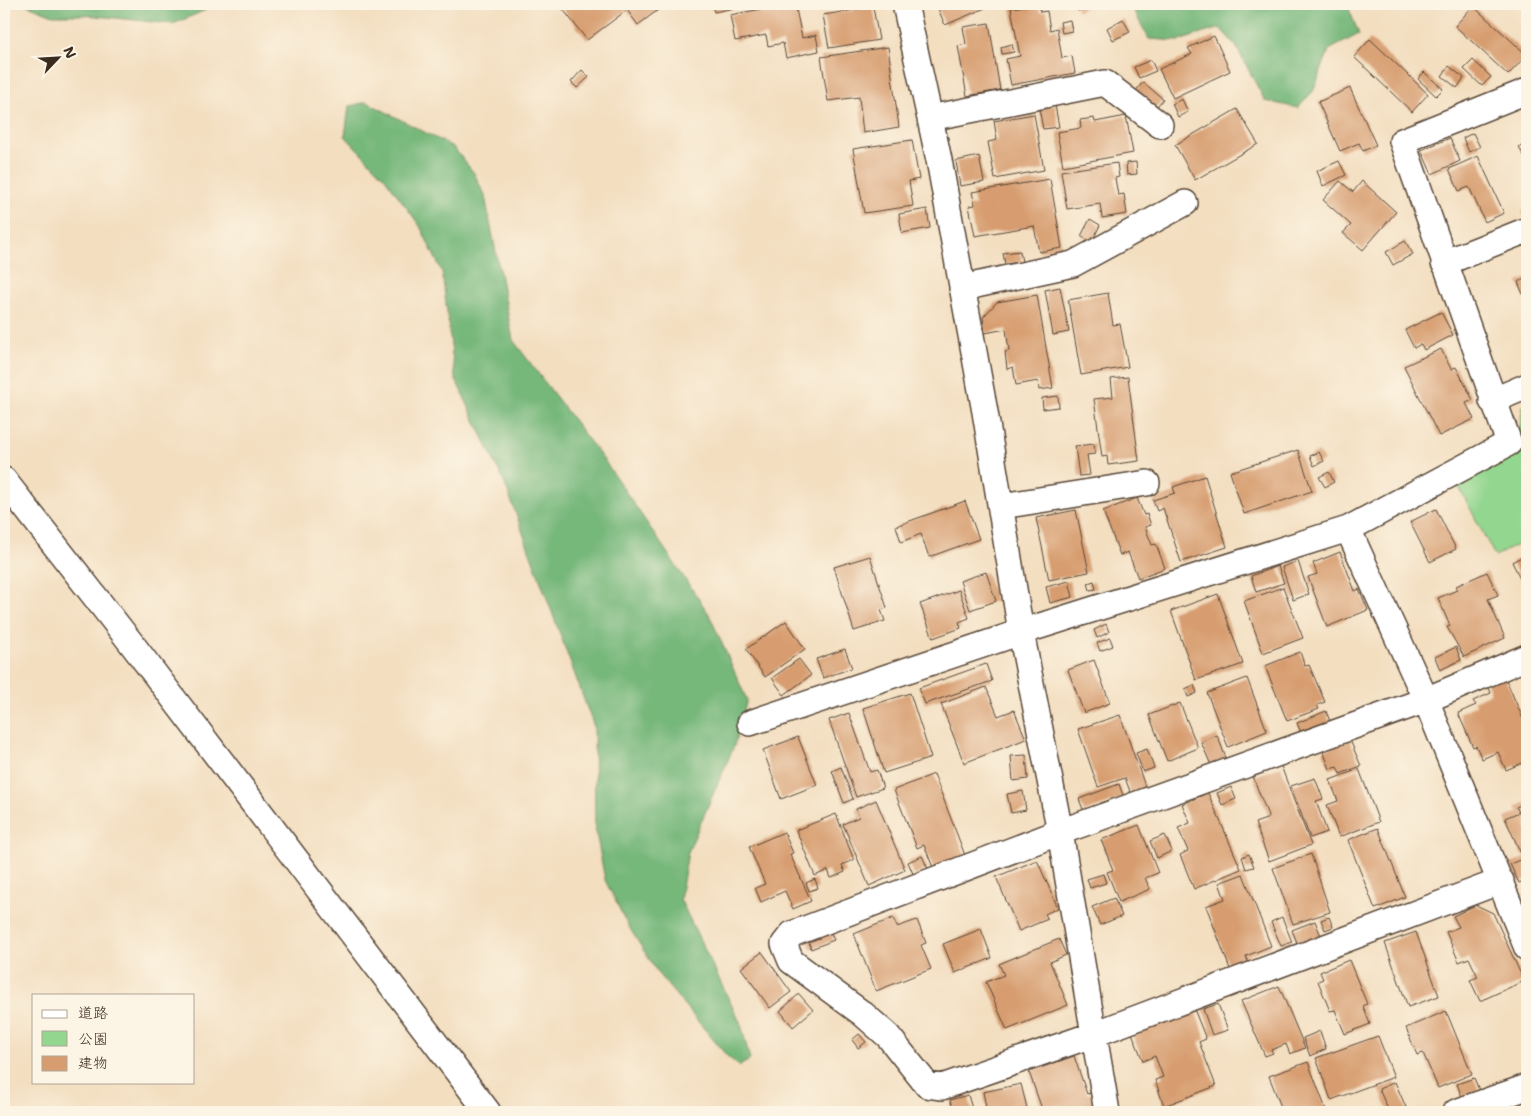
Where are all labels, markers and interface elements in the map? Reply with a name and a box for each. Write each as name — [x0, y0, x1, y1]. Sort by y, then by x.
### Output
north arrow — [32, 32, 82, 82]
text: N — [59, 44, 80, 61]
legend — [32, 994, 195, 1084]
text: 道路 — [78, 1003, 108, 1023]
text: 公園 — [78, 1029, 108, 1049]
text: 建物 — [78, 1053, 108, 1073]

